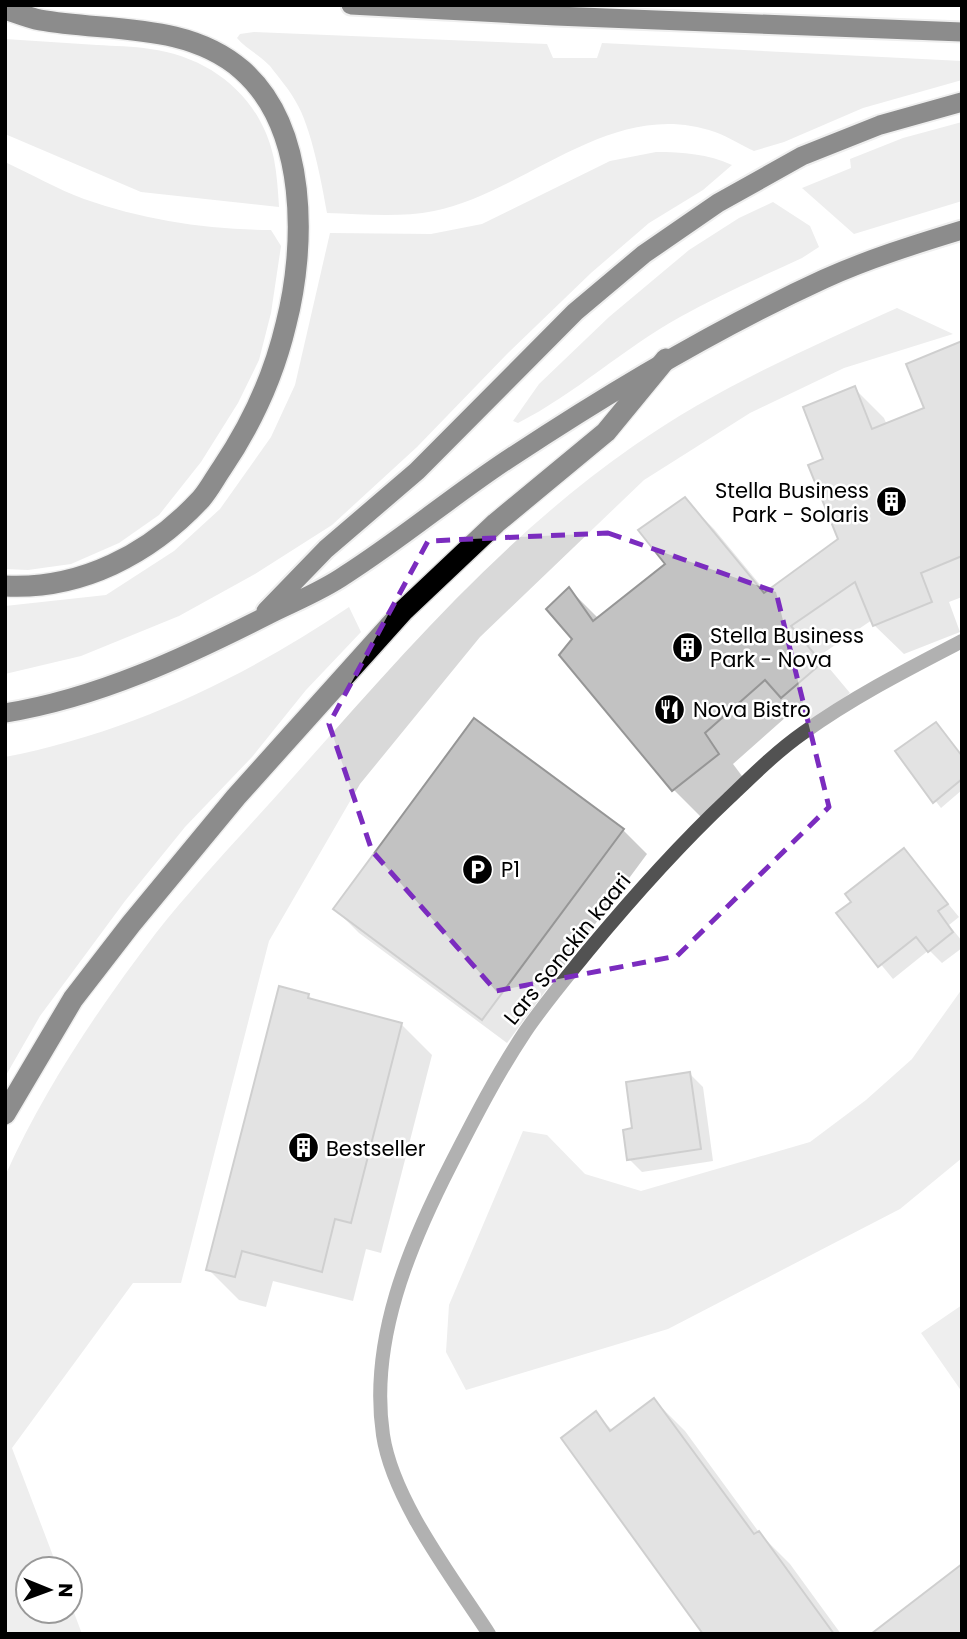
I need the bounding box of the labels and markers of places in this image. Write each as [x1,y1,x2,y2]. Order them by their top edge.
place label: Stella Business Park - Solaris [715,476,869,529]
building icon: Stella Business Park - Solaris [875,485,909,519]
place label: Stella Business Park - Nova [710,621,864,674]
building icon: Stella Business Park - Nova [670,630,704,664]
restaurant icon: Nova Bistro [653,692,687,726]
place label: Nova Bistro [693,695,811,724]
parking icon: P1 [461,852,495,886]
place label: P1 [501,855,520,884]
building icon: Bestseller [286,1131,320,1165]
place label: Bestseller [326,1134,426,1163]

